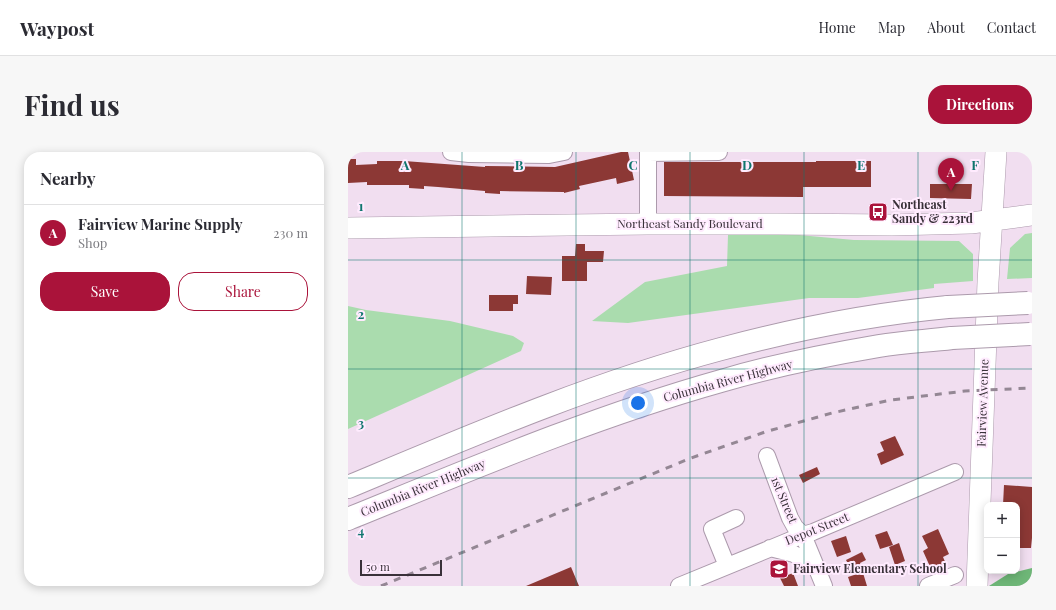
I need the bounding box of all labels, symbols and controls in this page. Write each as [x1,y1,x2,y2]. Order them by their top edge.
text: Waypost [20,15,94,41]
text: Home [818,18,856,37]
text: Map [878,18,905,37]
text: About [927,18,965,37]
text: Contact [987,18,1036,37]
button: Directions [928,85,1032,124]
text: Find us [24,86,120,123]
text: A [400,156,410,173]
text: B [515,156,524,173]
text: C [628,156,638,173]
text: D [742,156,752,173]
text: E [857,156,865,173]
text: F [971,156,979,173]
pin: A [938,158,964,191]
text: Nearby [40,167,95,189]
place label: Northeast Sandy & 223rd [892,196,973,226]
text: 1 [359,197,364,214]
bus stop icon: Northeast Sandy & 223rd [867,201,889,223]
text: Fairview Marine Supply [78,214,243,234]
street label: Northeast Sandy Boulevard [617,215,763,231]
text: A [49,224,57,241]
text: 230 m [273,224,308,241]
text: Shop [78,234,107,251]
button: Save [40,272,170,311]
button: Share [178,272,308,311]
text: 2 [358,305,365,322]
street label: Columbia River Highway [661,355,794,405]
street label: Fairview Avenue [972,359,992,447]
your location [628,393,648,413]
text: 3 [358,414,364,431]
street label: Columbia River Highway [358,455,487,519]
street label: 1st Street [768,474,802,526]
map controls [984,502,1020,574]
button: + [984,502,1020,538]
street label: Depot Street [782,508,852,548]
text: 4 [358,522,365,539]
button: − [984,538,1020,574]
scale bar [360,558,442,577]
school or university icon: Fairview Elementary School [768,558,790,580]
text: 50 m [366,559,390,574]
place label: Fairview Elementary School [793,560,947,576]

